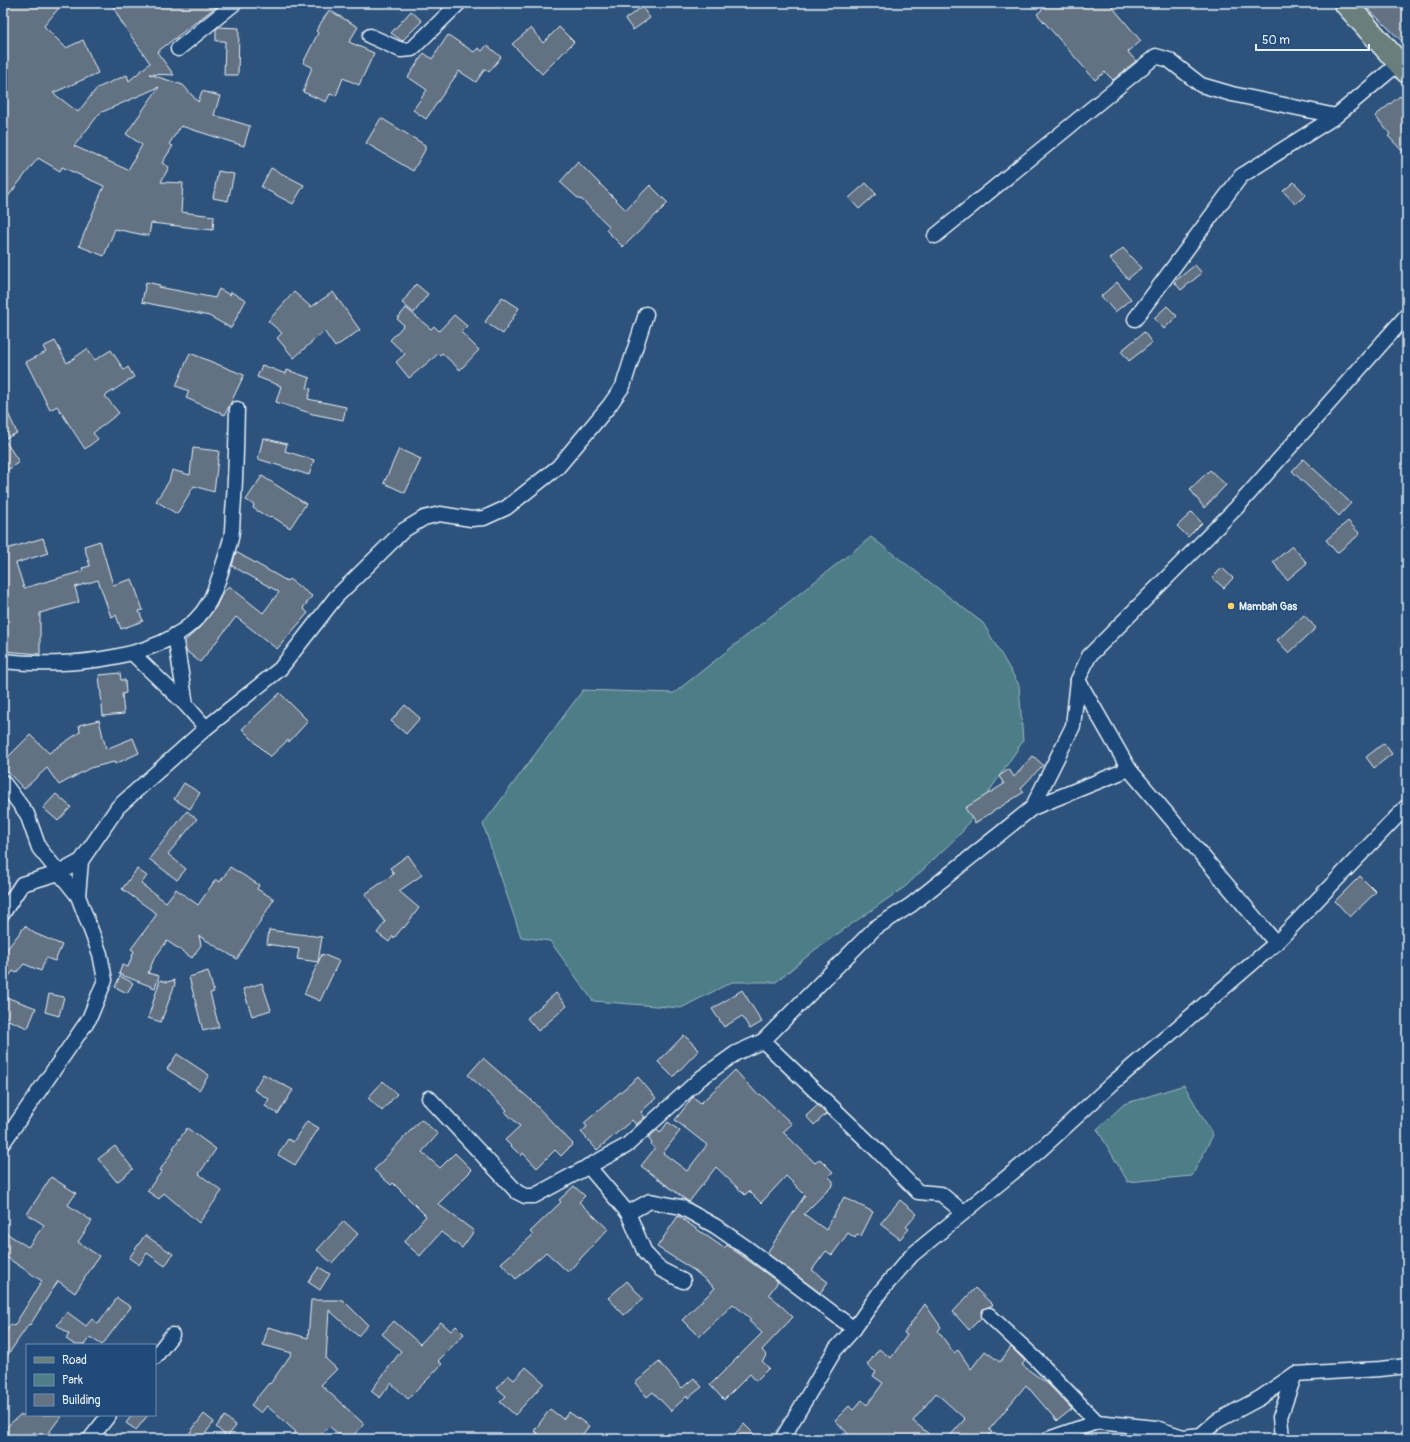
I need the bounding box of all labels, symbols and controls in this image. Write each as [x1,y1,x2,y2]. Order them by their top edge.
scale bar [1256,26,1369,52]
text: 50 m [1262,33,1290,48]
place label: Mambah Gas [1239,600,1297,613]
marker: Mambah Gas [1226,601,1236,611]
legend [26,1344,156,1416]
text: Road [62,1353,87,1368]
text: Park [62,1373,83,1388]
text: Building [62,1393,101,1408]

